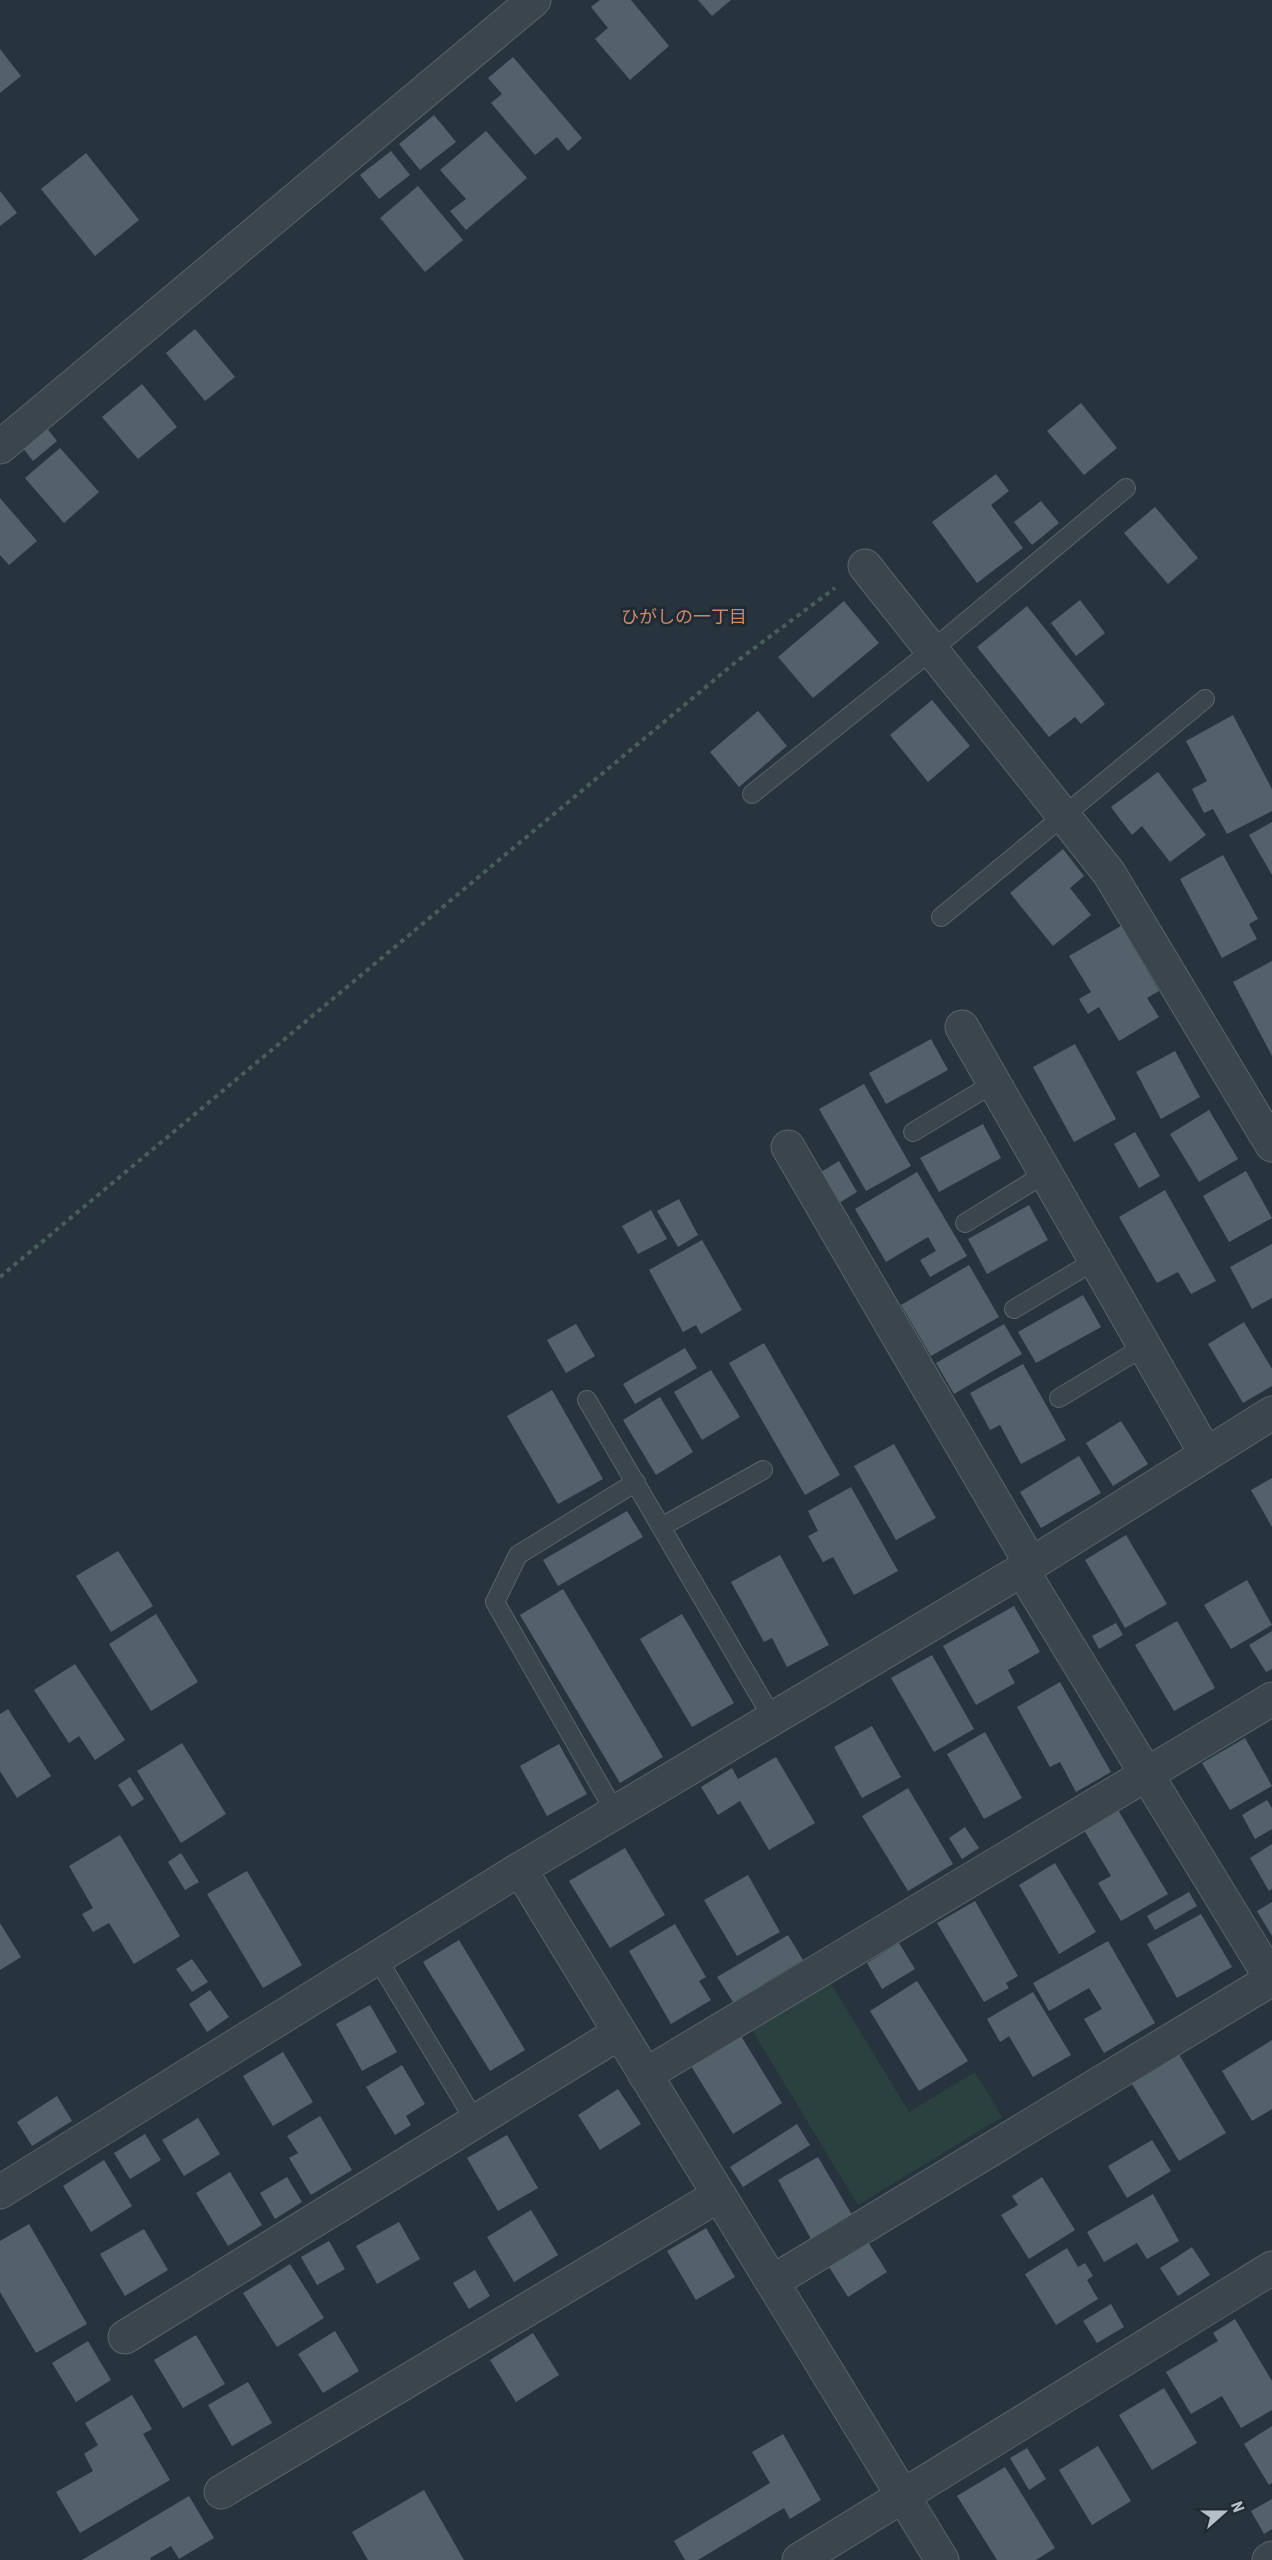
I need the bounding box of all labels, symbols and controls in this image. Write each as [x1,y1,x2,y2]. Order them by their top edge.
district label: ひがしの一丁目 [621,606,747,627]
north arrow [1194,2482,1254,2542]
text: N [1227,2499,1248,2515]

